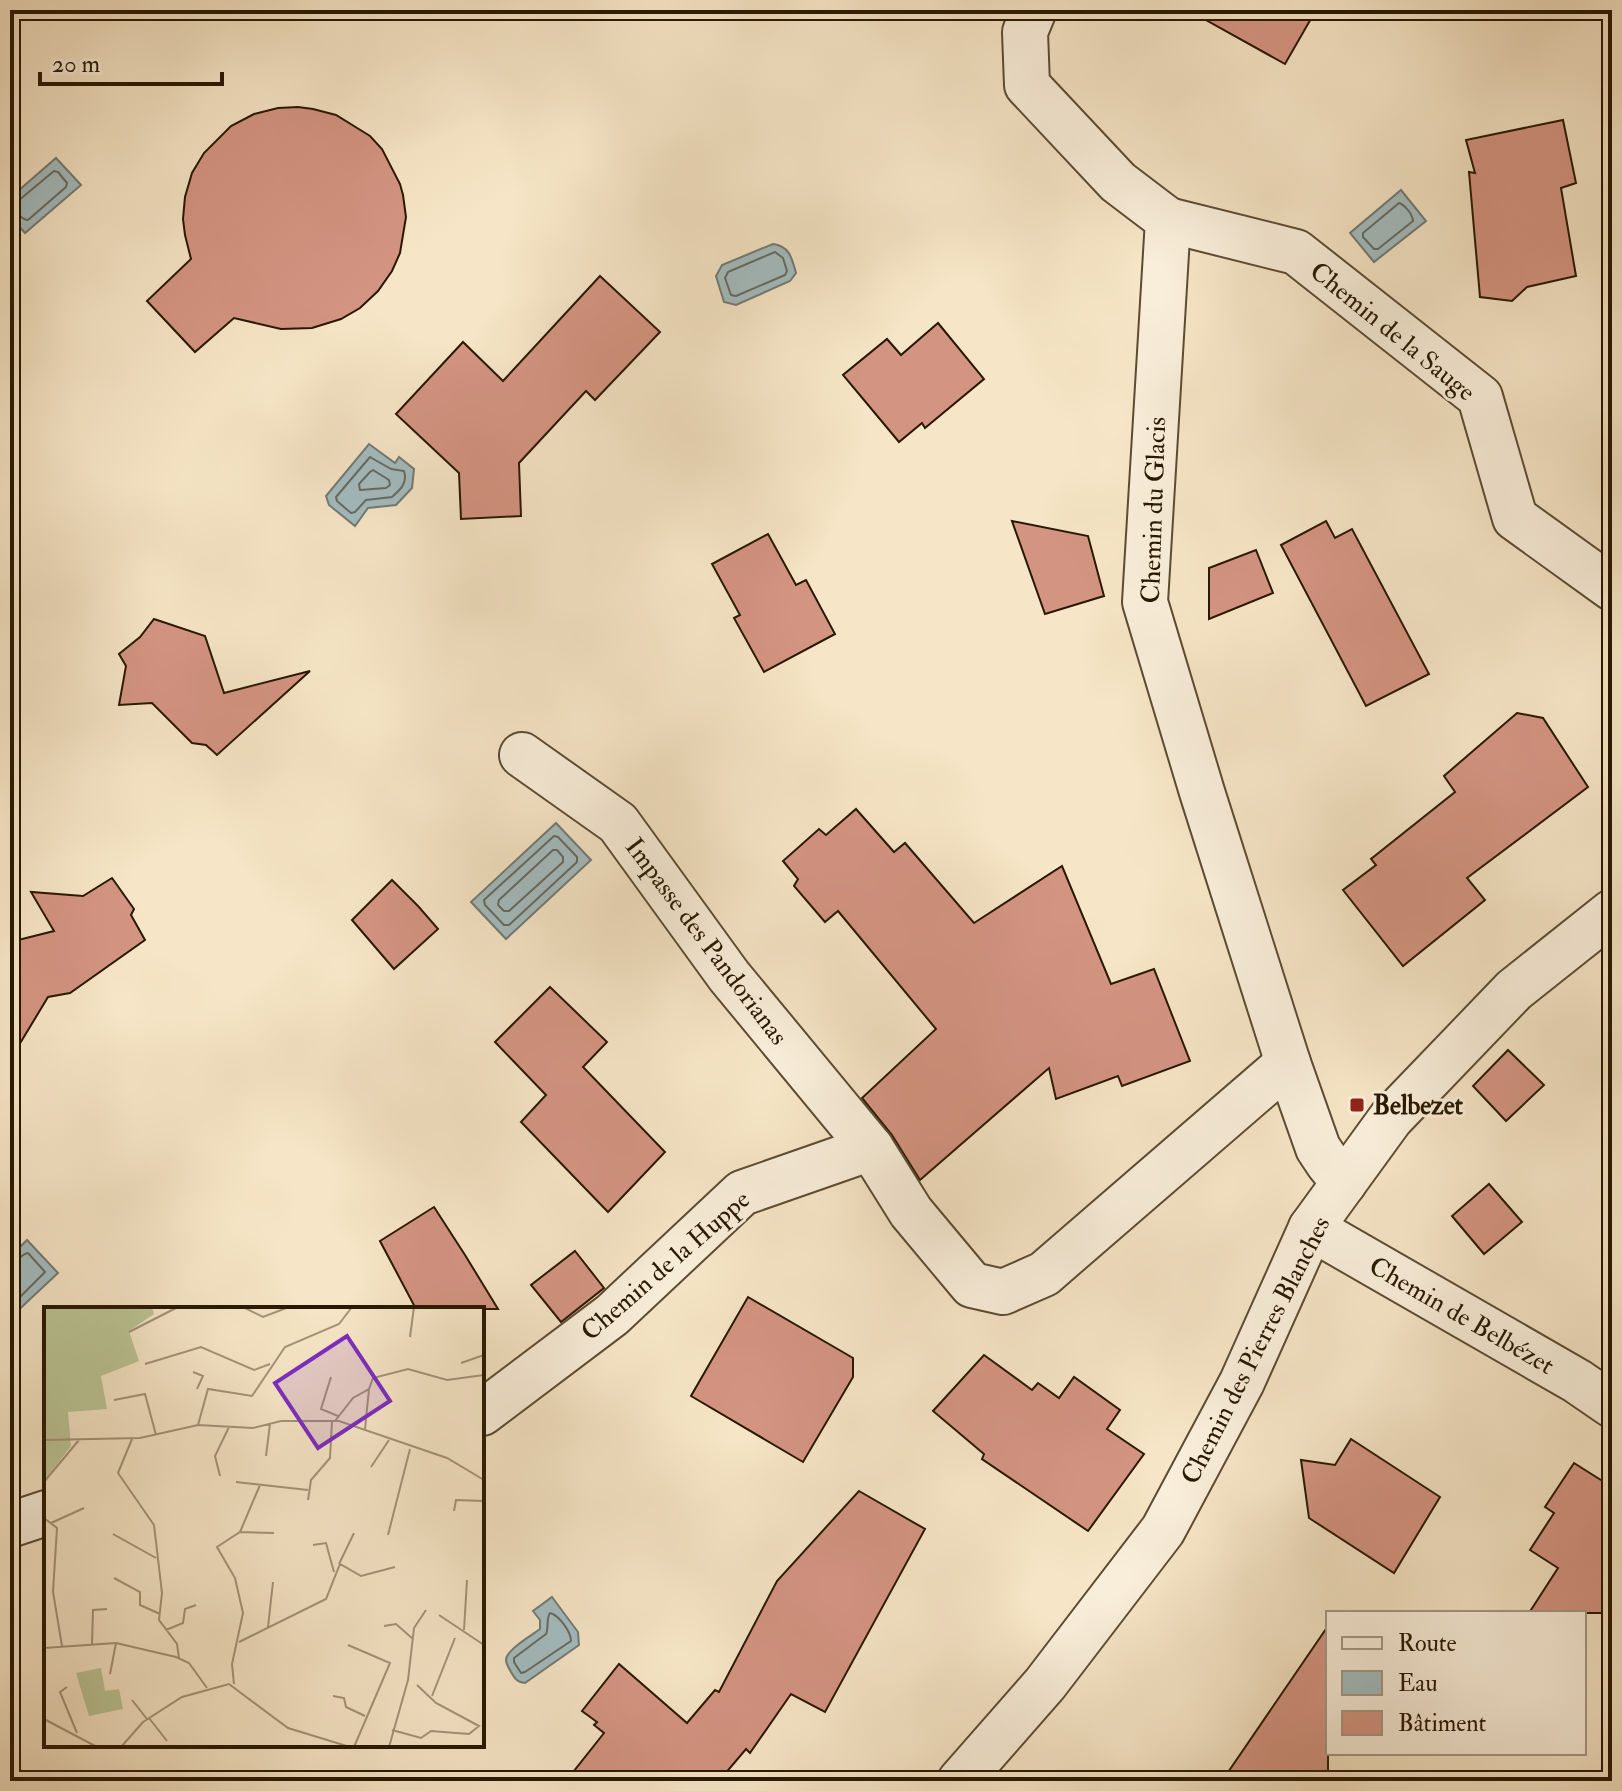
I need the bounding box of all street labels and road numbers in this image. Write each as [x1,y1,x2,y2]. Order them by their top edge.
street label: Chemin de la Sauge [1303,255,1482,408]
street label: Chemin du Glacis [1135,416,1173,604]
street label: Impasse des Pandorianas [617,832,795,1052]
street label: Chemin de la Huppe [575,1184,757,1349]
street label: Chemin des Pierres Blanches [1174,1211,1337,1490]
street label: Chemin de Belbézet [1363,1250,1560,1382]

